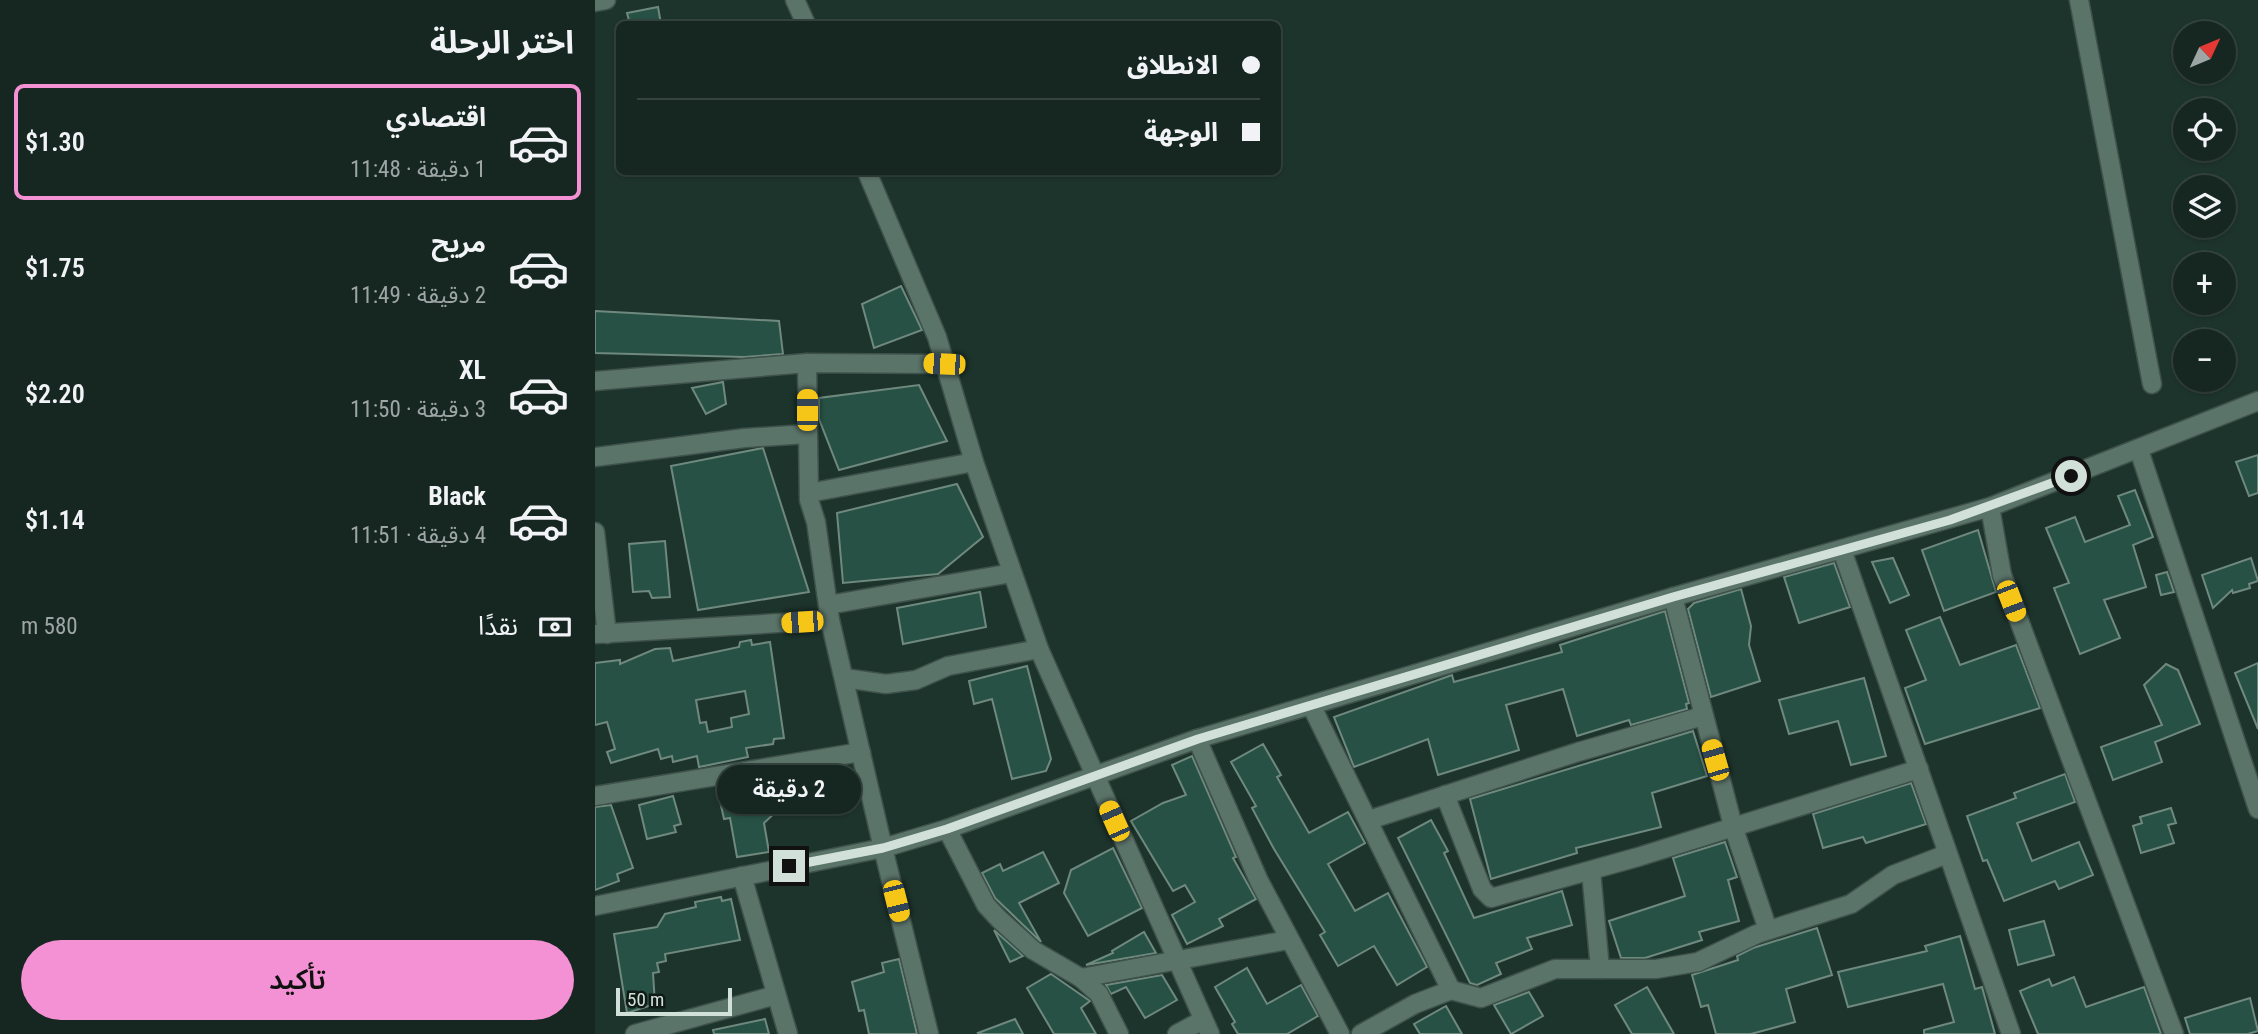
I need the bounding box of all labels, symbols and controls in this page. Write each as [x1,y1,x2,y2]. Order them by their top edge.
north arrow [2173,21,2237,84]
map controls [2173,21,2236,392]
text: اختر الرحلة [430,23,574,61]
text: الانطلاق [1127,50,1218,80]
button: locate [2173,98,2236,161]
text: اقتصادي [386,102,486,132]
icon: car [507,111,570,174]
text: الوجهة [1144,117,1218,147]
text: $1.30 [25,127,85,157]
text: 1 دقيقة · 11:48 [350,156,486,183]
button: layers [2173,175,2236,238]
text: مريح [431,228,486,258]
icon: car [507,237,570,300]
button: + [2173,252,2236,315]
text: $1.75 [25,253,85,283]
text: 2 دقيقة · 11:49 [350,282,486,309]
button: − [2173,329,2236,392]
car [923,353,966,375]
text: XL [459,355,486,385]
icon: car [507,363,570,426]
text: $2.20 [25,379,85,409]
car [797,389,818,431]
text: 3 دقيقة · 11:50 [350,396,486,423]
route start [2055,460,2087,492]
text: Black [428,481,486,511]
icon: car [507,489,570,552]
text: $1.14 [25,505,85,535]
text: 4 دقيقة · 11:51 [350,522,486,549]
car [1994,578,2029,624]
icon: cash [536,608,574,646]
car [781,610,824,634]
text: نقدًا [478,611,518,641]
text: 580 m [21,613,78,640]
car [1700,737,1731,783]
callout: 2 دقيقة [717,764,861,814]
text: 2 دقيقة [753,776,825,803]
car [1096,798,1133,844]
route end [773,850,805,882]
car [881,878,912,924]
button: تأكيد [21,940,574,1020]
scale bar [616,985,731,1017]
text: 50 m [627,988,664,1011]

